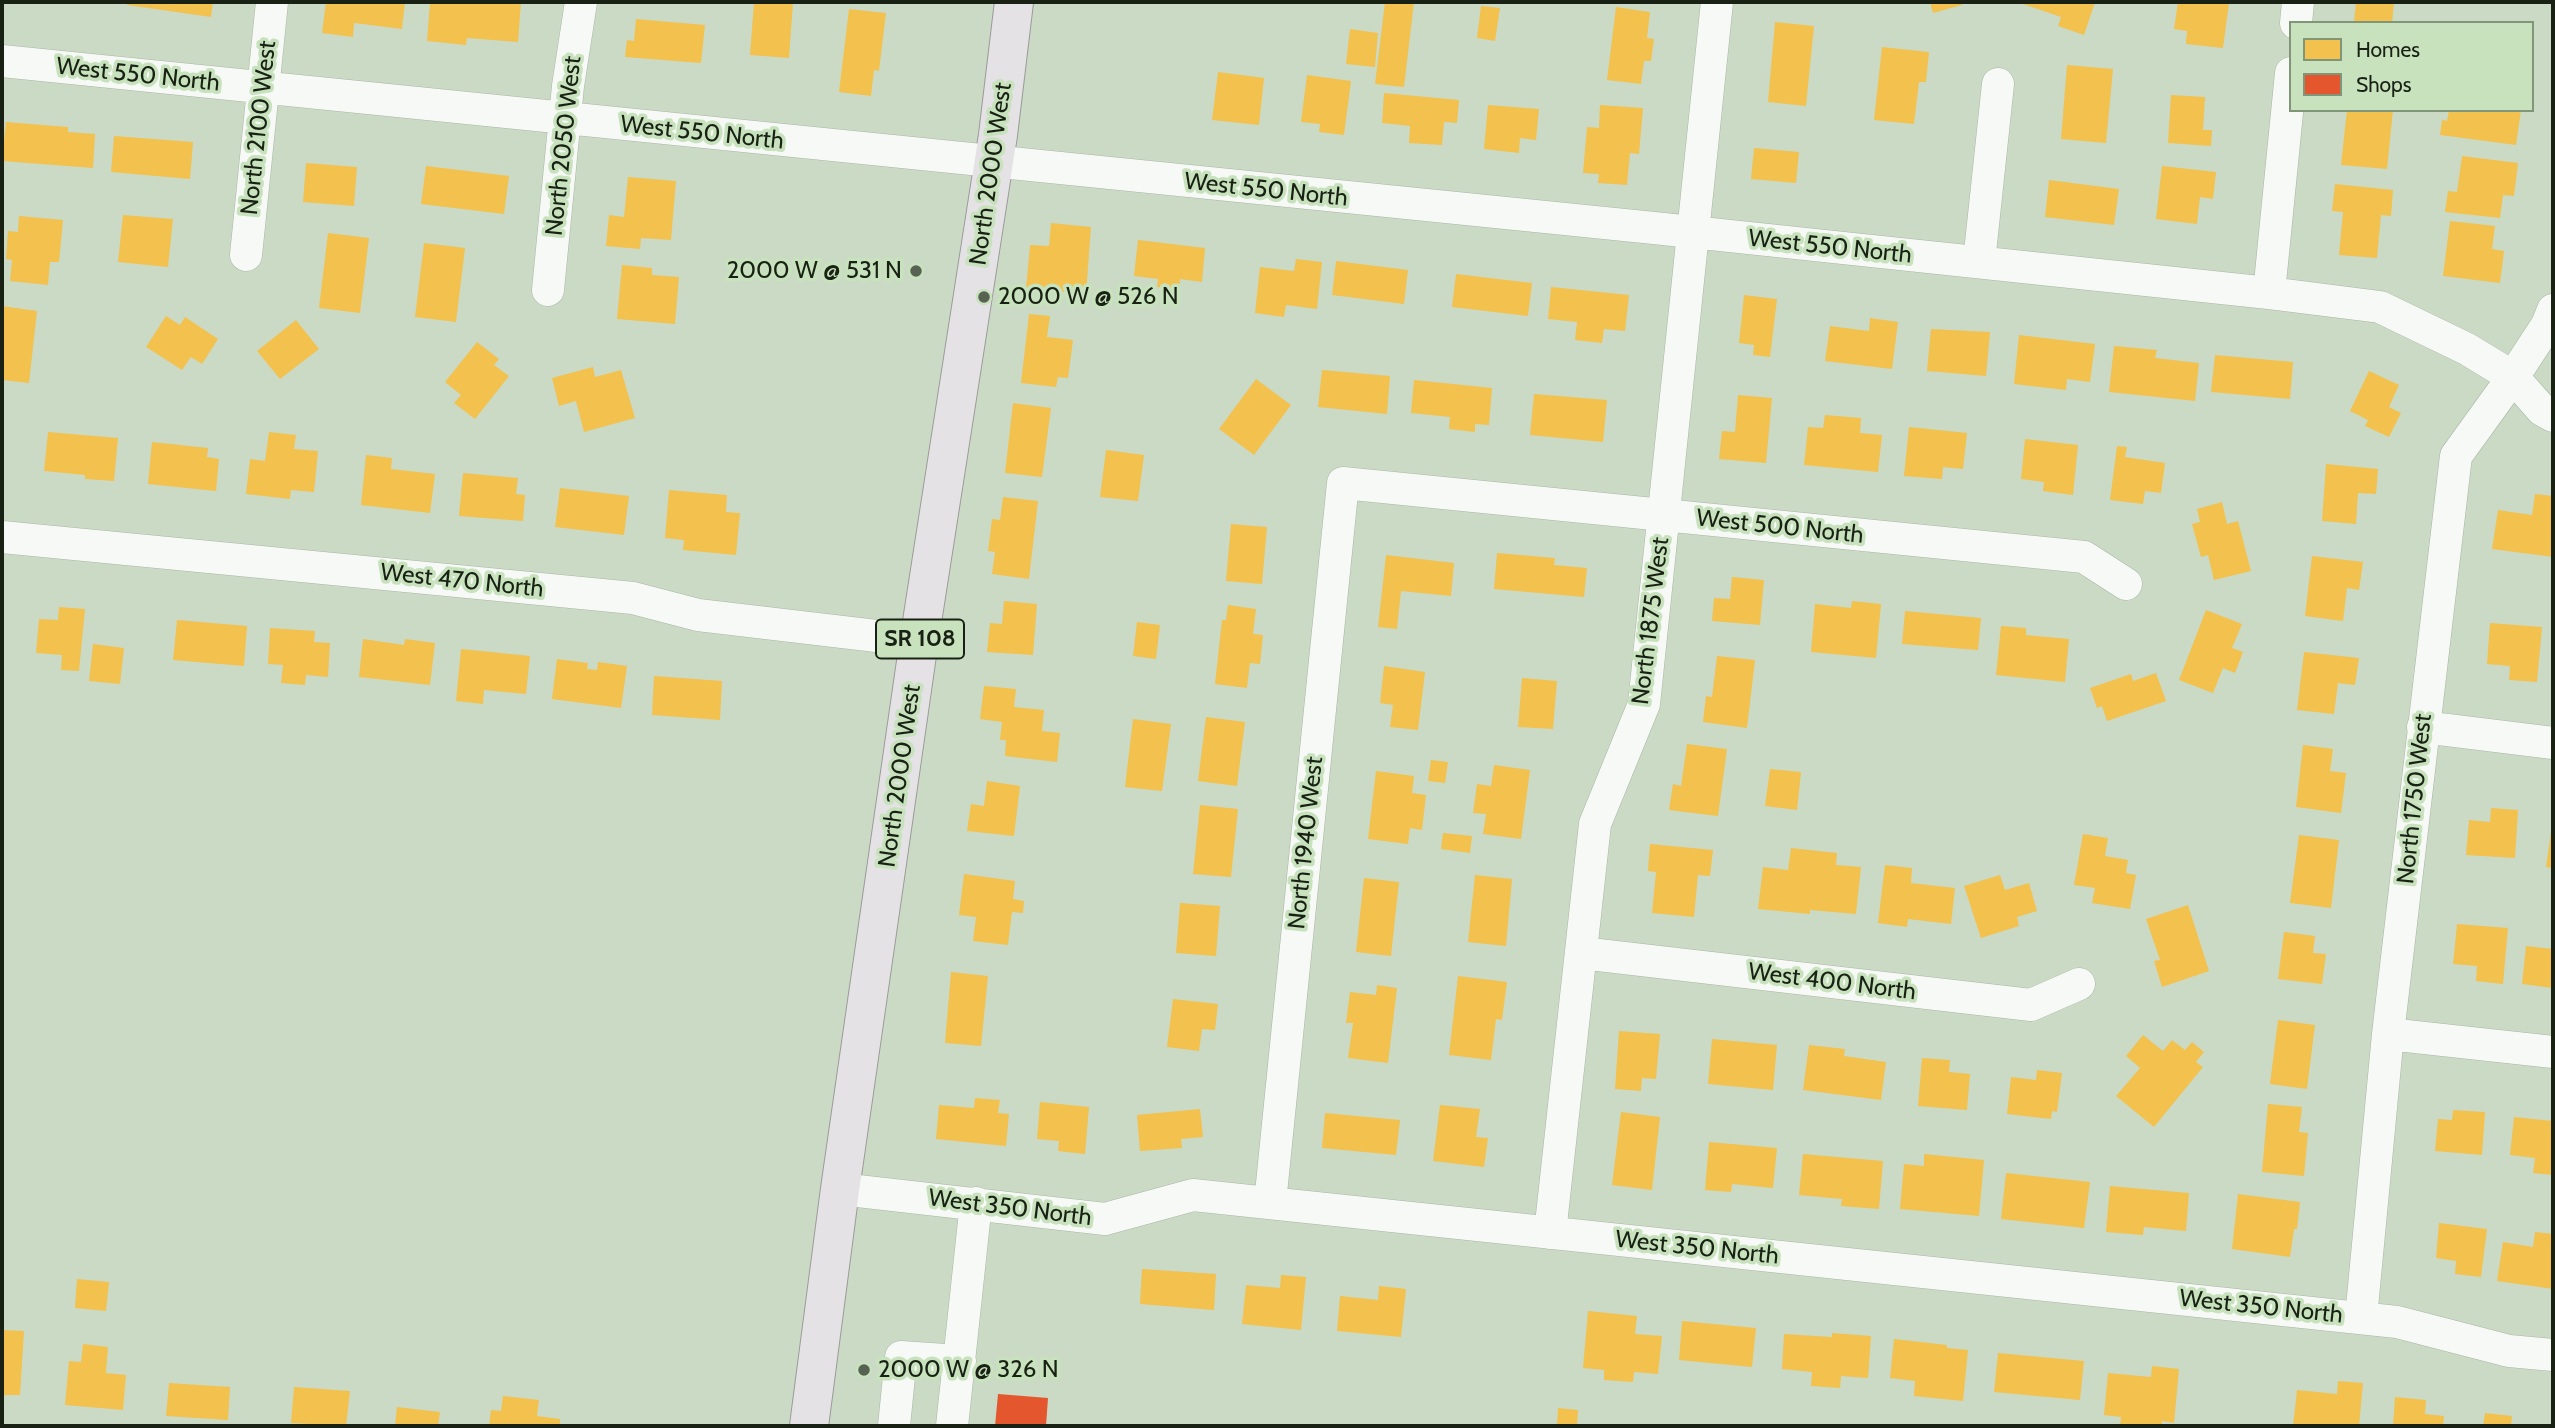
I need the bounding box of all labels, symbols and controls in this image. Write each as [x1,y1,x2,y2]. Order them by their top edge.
legend [2289,21,2534,112]
text: Homes [2356,37,2420,62]
street label: North 2100 West [236,39,282,217]
street label: West 550 North [55,52,221,98]
street label: North 2050 West [540,55,588,237]
text: Shops [2356,72,2411,97]
street label: North 2000 West [964,81,1018,267]
street label: West 550 North [619,110,785,156]
street label: West 550 North [1183,167,1349,213]
street label: West 550 North [1747,224,1913,270]
place label: 2000 W @ 531 N [727,257,902,285]
marker: 2000 W @ 531 N [908,263,924,279]
place label: 2000 W @ 526 N [998,283,1179,311]
marker: 2000 W @ 526 N [976,289,992,305]
street label: West 500 North [1695,504,1865,550]
street label: North 1875 West [1626,536,1676,706]
street label: West 470 North [379,558,545,604]
road number: SR 108 [876,620,964,659]
street label: North 2000 West [873,683,927,869]
street label: North 1750 West [2392,712,2438,886]
street label: North 1940 West [1283,755,1329,931]
street label: West 400 North [1747,957,1917,1007]
street label: West 350 North [927,1184,1093,1232]
street label: West 350 North [1614,1225,1780,1271]
street label: West 350 North [2178,1284,2344,1330]
place label: 2000 W @ 326 N [878,1356,1059,1384]
marker: 2000 W @ 326 N [856,1362,872,1378]

